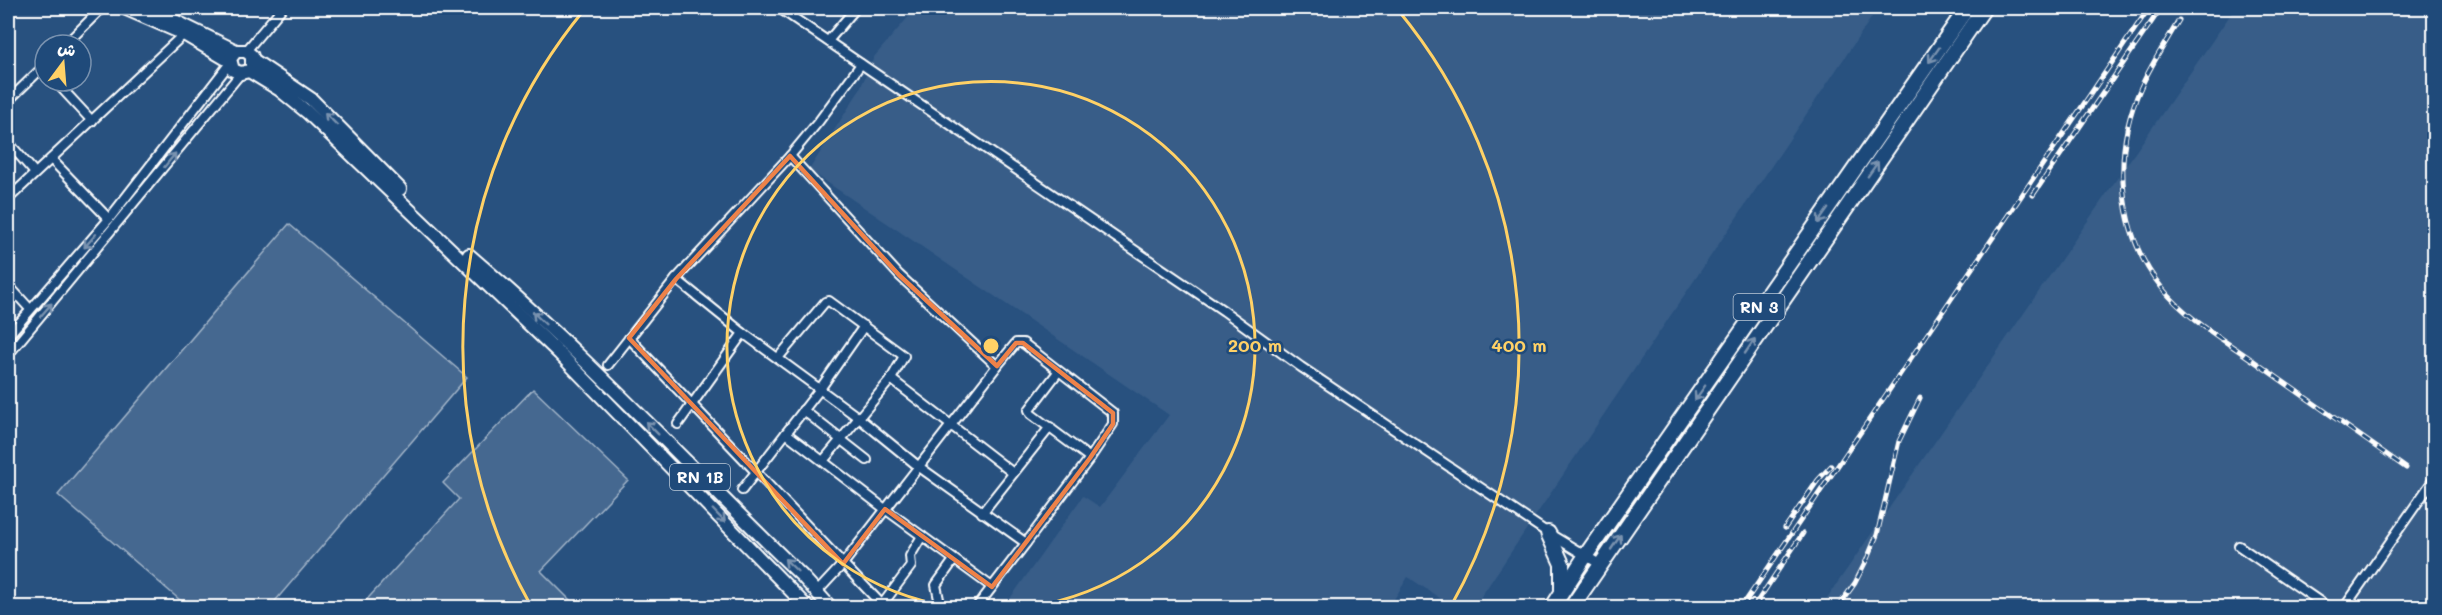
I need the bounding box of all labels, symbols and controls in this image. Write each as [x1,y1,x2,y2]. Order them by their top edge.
north arrow [33,33,93,93]
text: ش [56,36,79,61]
one-way arrow [1928,47,1940,63]
one-way arrow [324,112,338,127]
one-way arrow [163,152,176,168]
one-way arrow [1867,161,1879,177]
one-way arrow [1816,207,1829,224]
one-way arrow [83,233,97,248]
road number: RN 3 [1734,294,1784,320]
one-way arrow [39,303,53,318]
one-way arrow [532,311,547,326]
text: 200 m [1228,333,1282,357]
text: 400 m [1491,333,1547,357]
centre of rings [981,336,1001,356]
one-way arrow [1744,339,1756,355]
one-way arrow [1694,385,1706,401]
one-way arrow [644,421,659,436]
road number: RN 1B [670,464,730,490]
one-way arrow [712,509,726,524]
one-way arrow [1610,534,1622,551]
one-way arrow [783,558,798,572]

